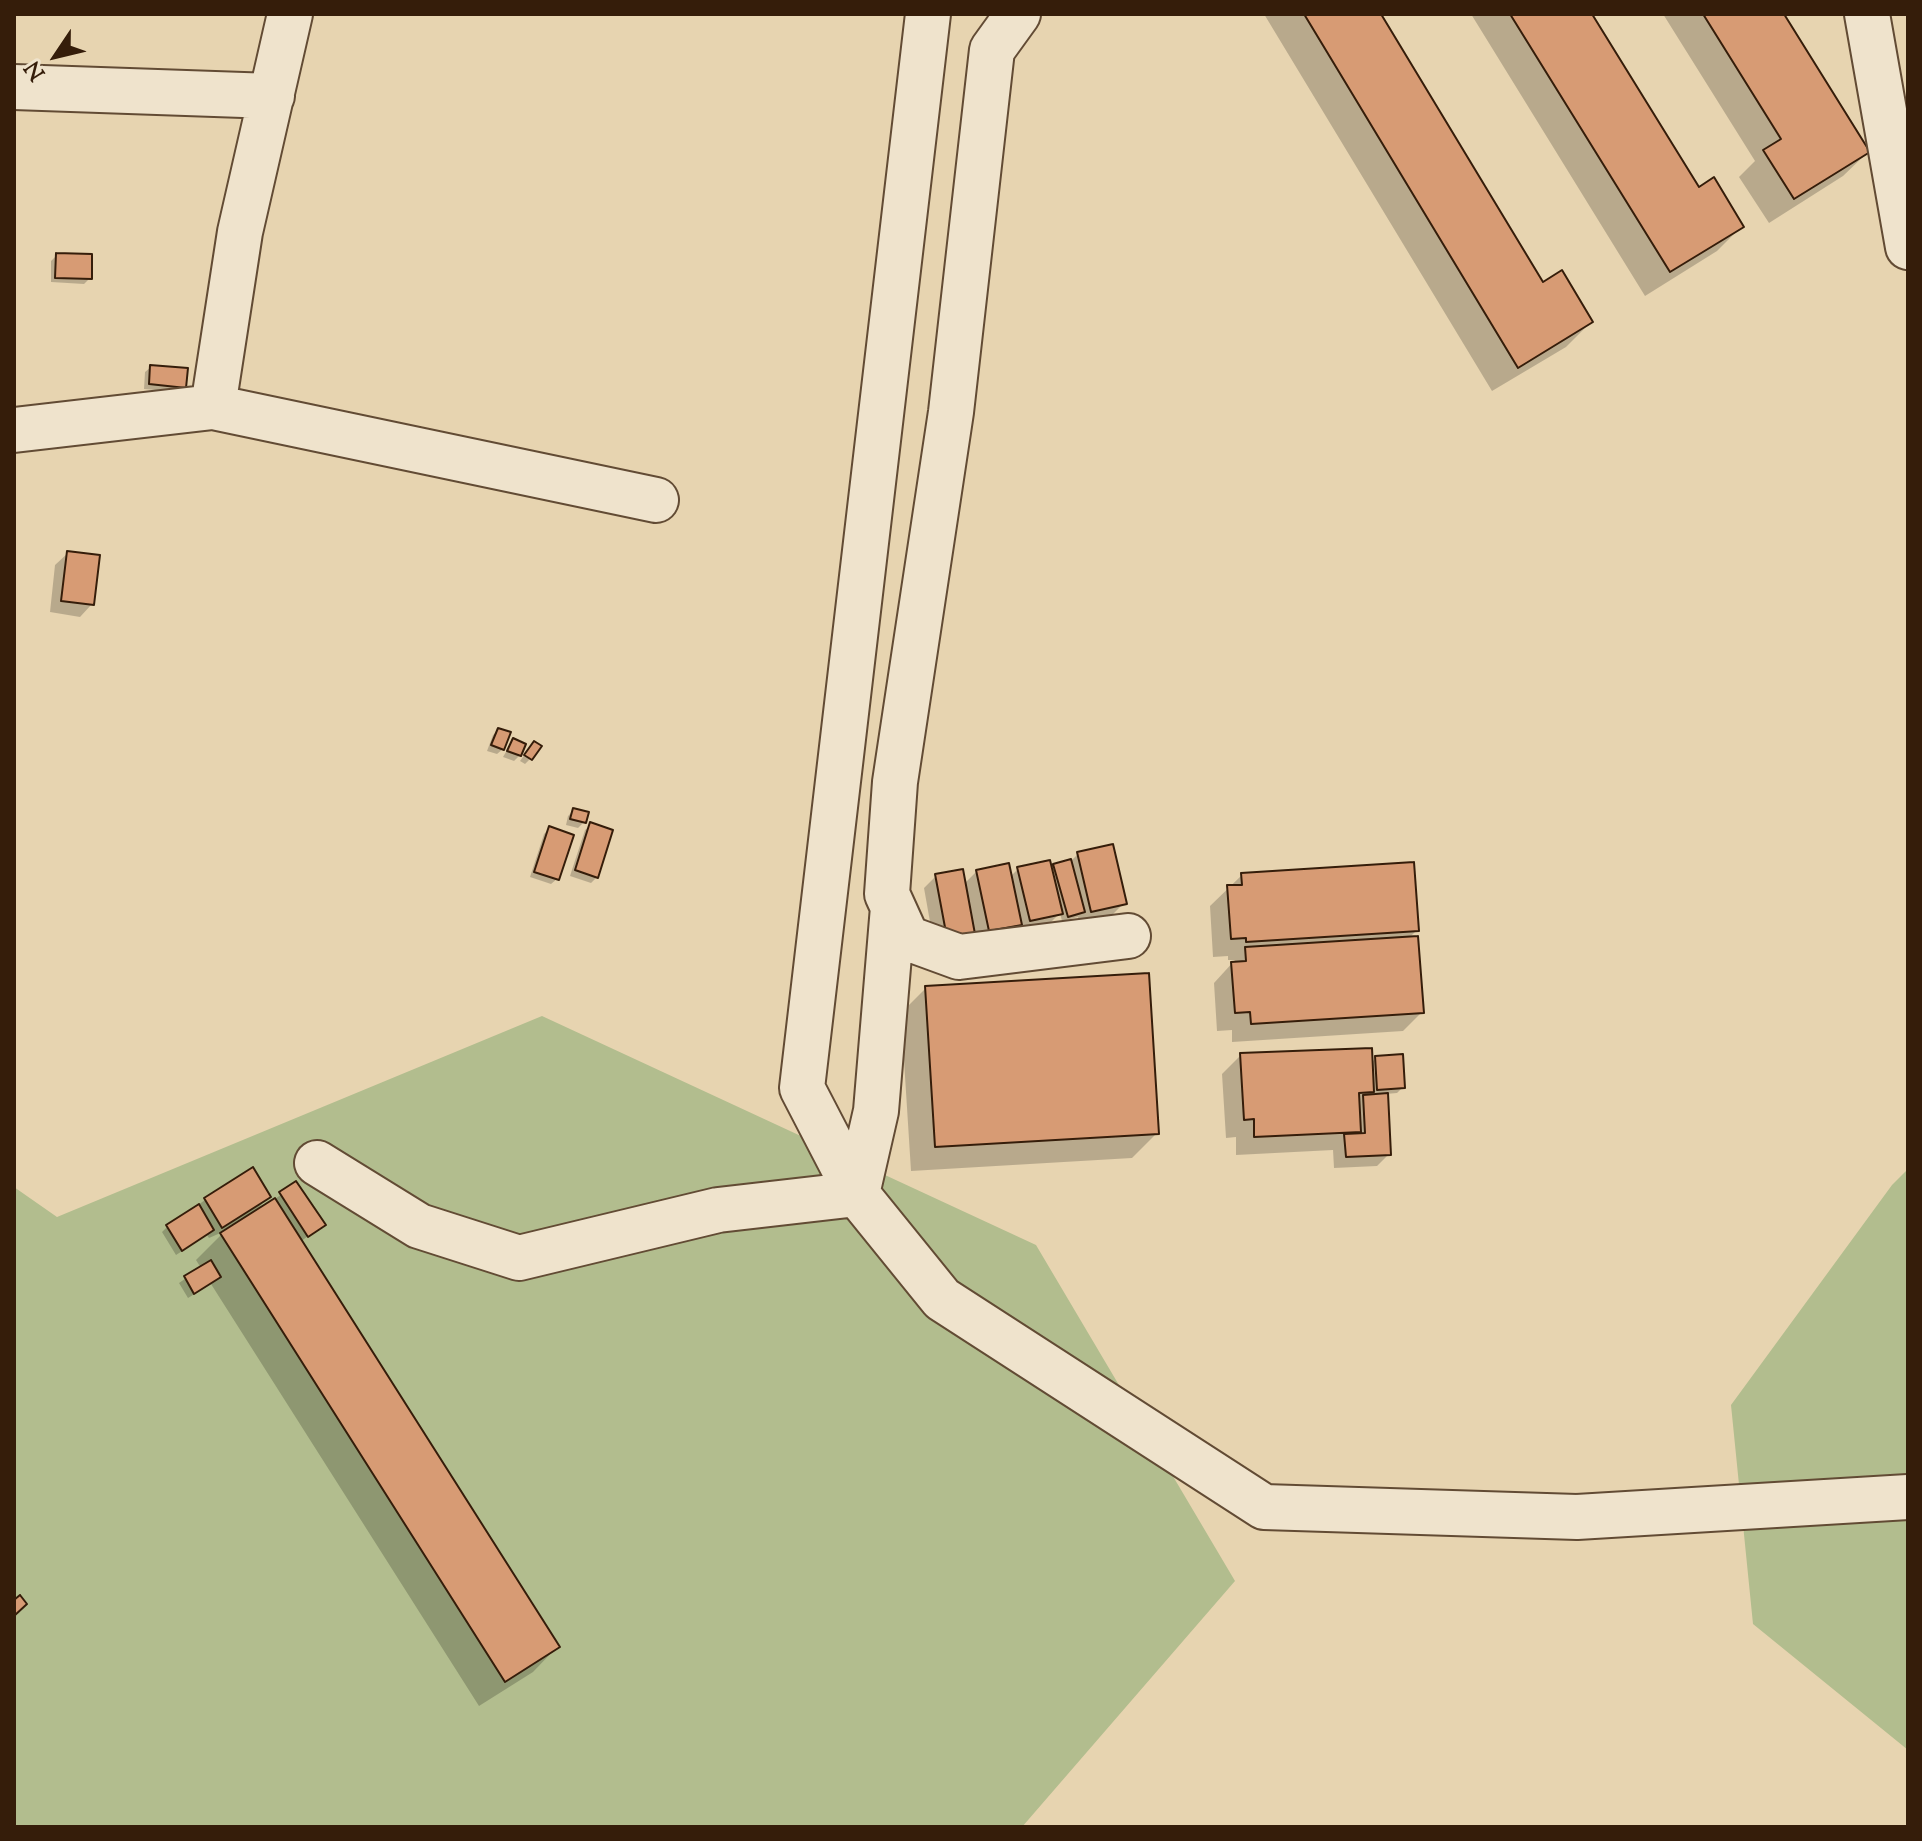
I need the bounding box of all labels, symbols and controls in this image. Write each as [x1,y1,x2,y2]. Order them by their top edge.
north arrow [16,16,96,96]
text: N [18,53,54,86]

